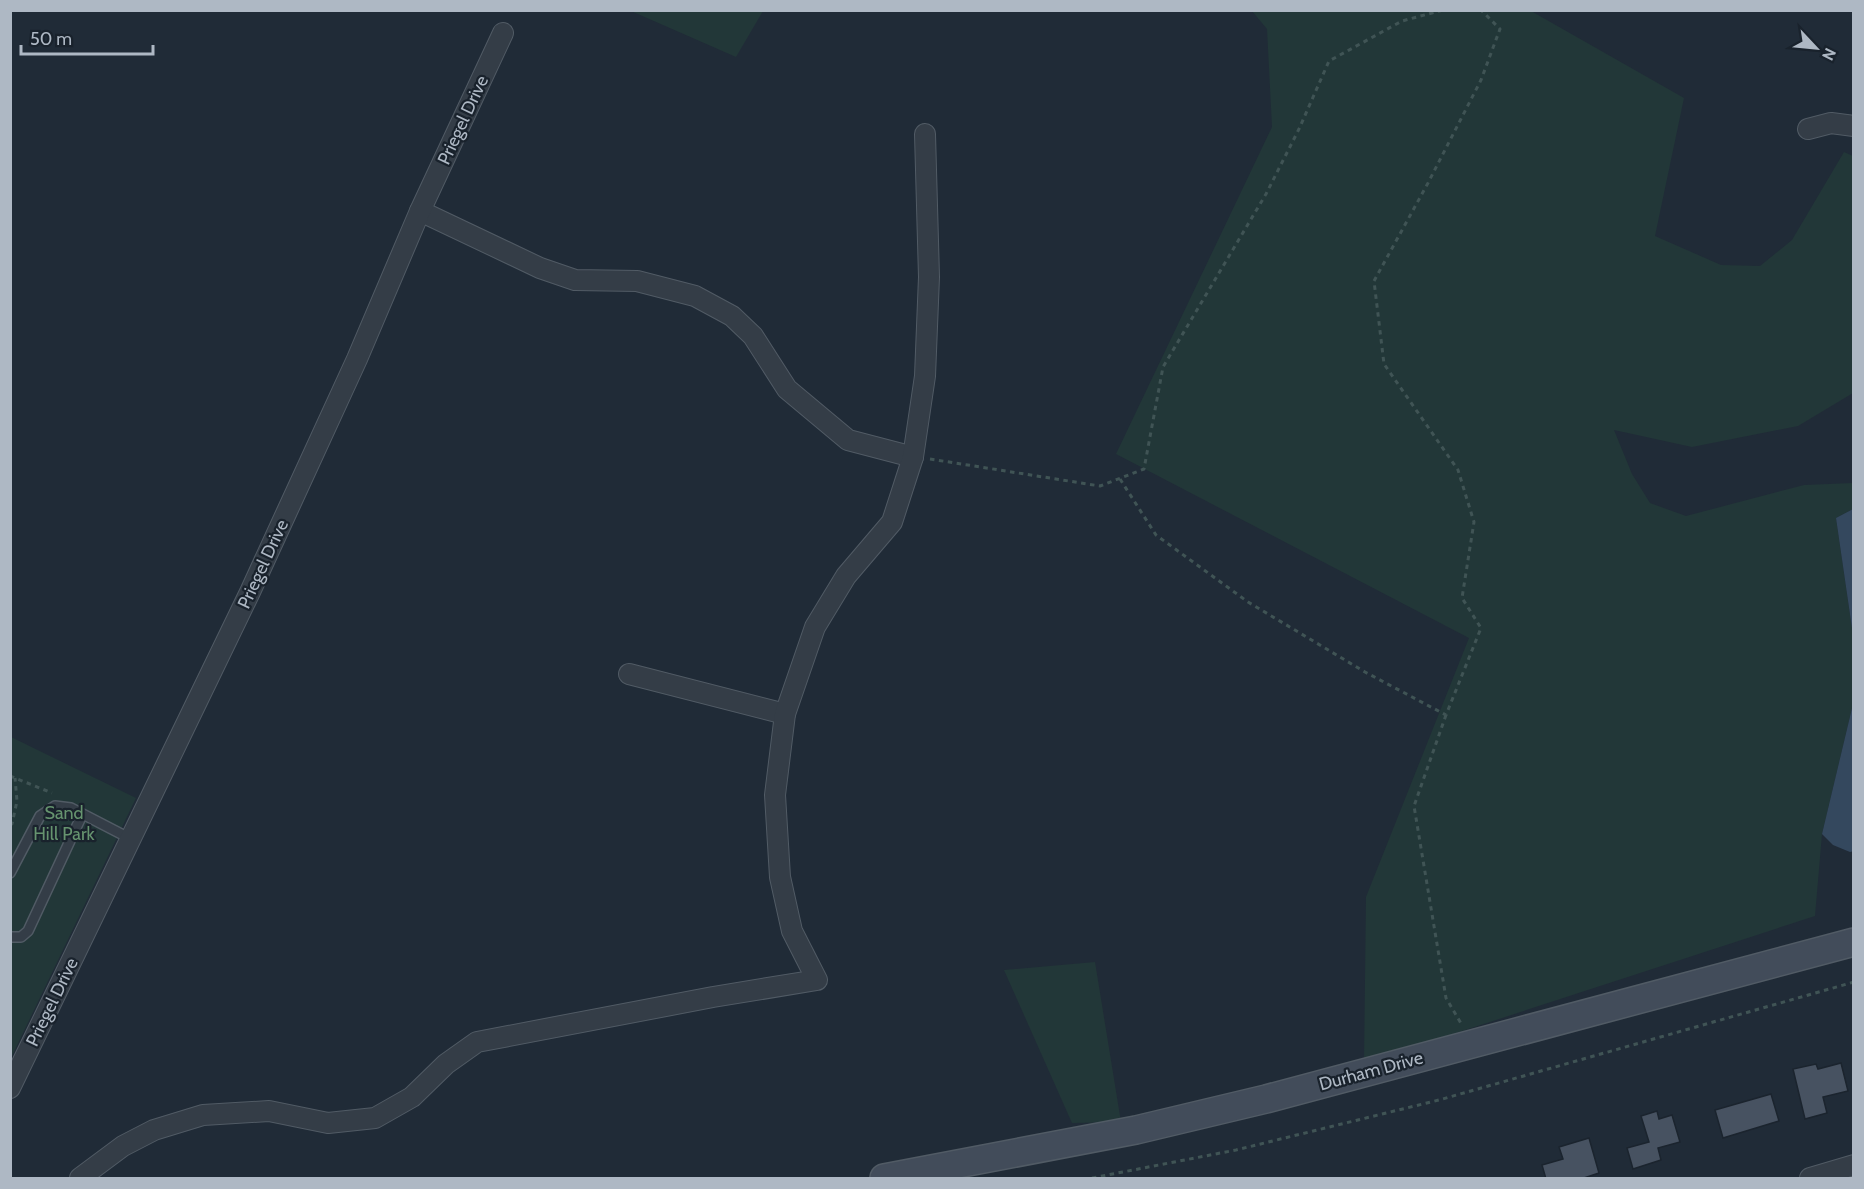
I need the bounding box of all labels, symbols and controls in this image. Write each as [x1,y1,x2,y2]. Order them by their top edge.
scale bar [21,18,153,56]
north arrow [1786,18,1846,78]
text: 50 m [30,28,72,50]
text: N [1818,45,1840,64]
street label: Priegel Drive [433,72,493,168]
street label: Priegel Drive [233,516,293,612]
park label: Sand Hill Park [33,802,96,845]
street label: Priegel Drive [21,954,83,1050]
street label: Durham Drive [1317,1047,1425,1095]

